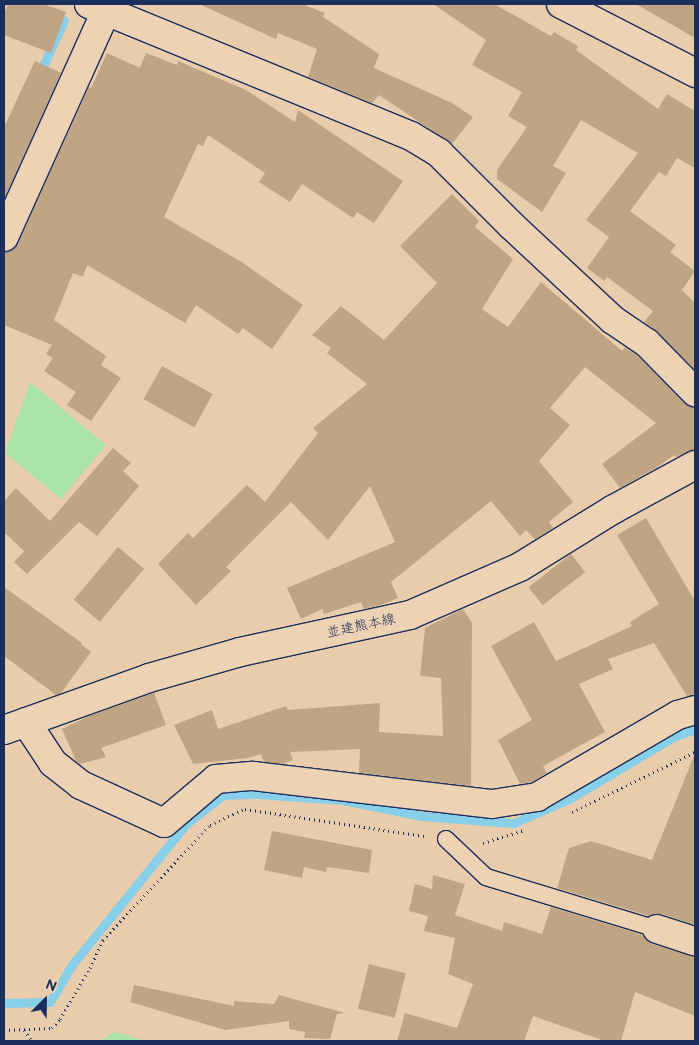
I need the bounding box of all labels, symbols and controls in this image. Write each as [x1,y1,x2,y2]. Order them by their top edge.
street label: 並建熊本線 [325,611,397,641]
north arrow [20,975,70,1025]
text: N [43,976,59,996]

